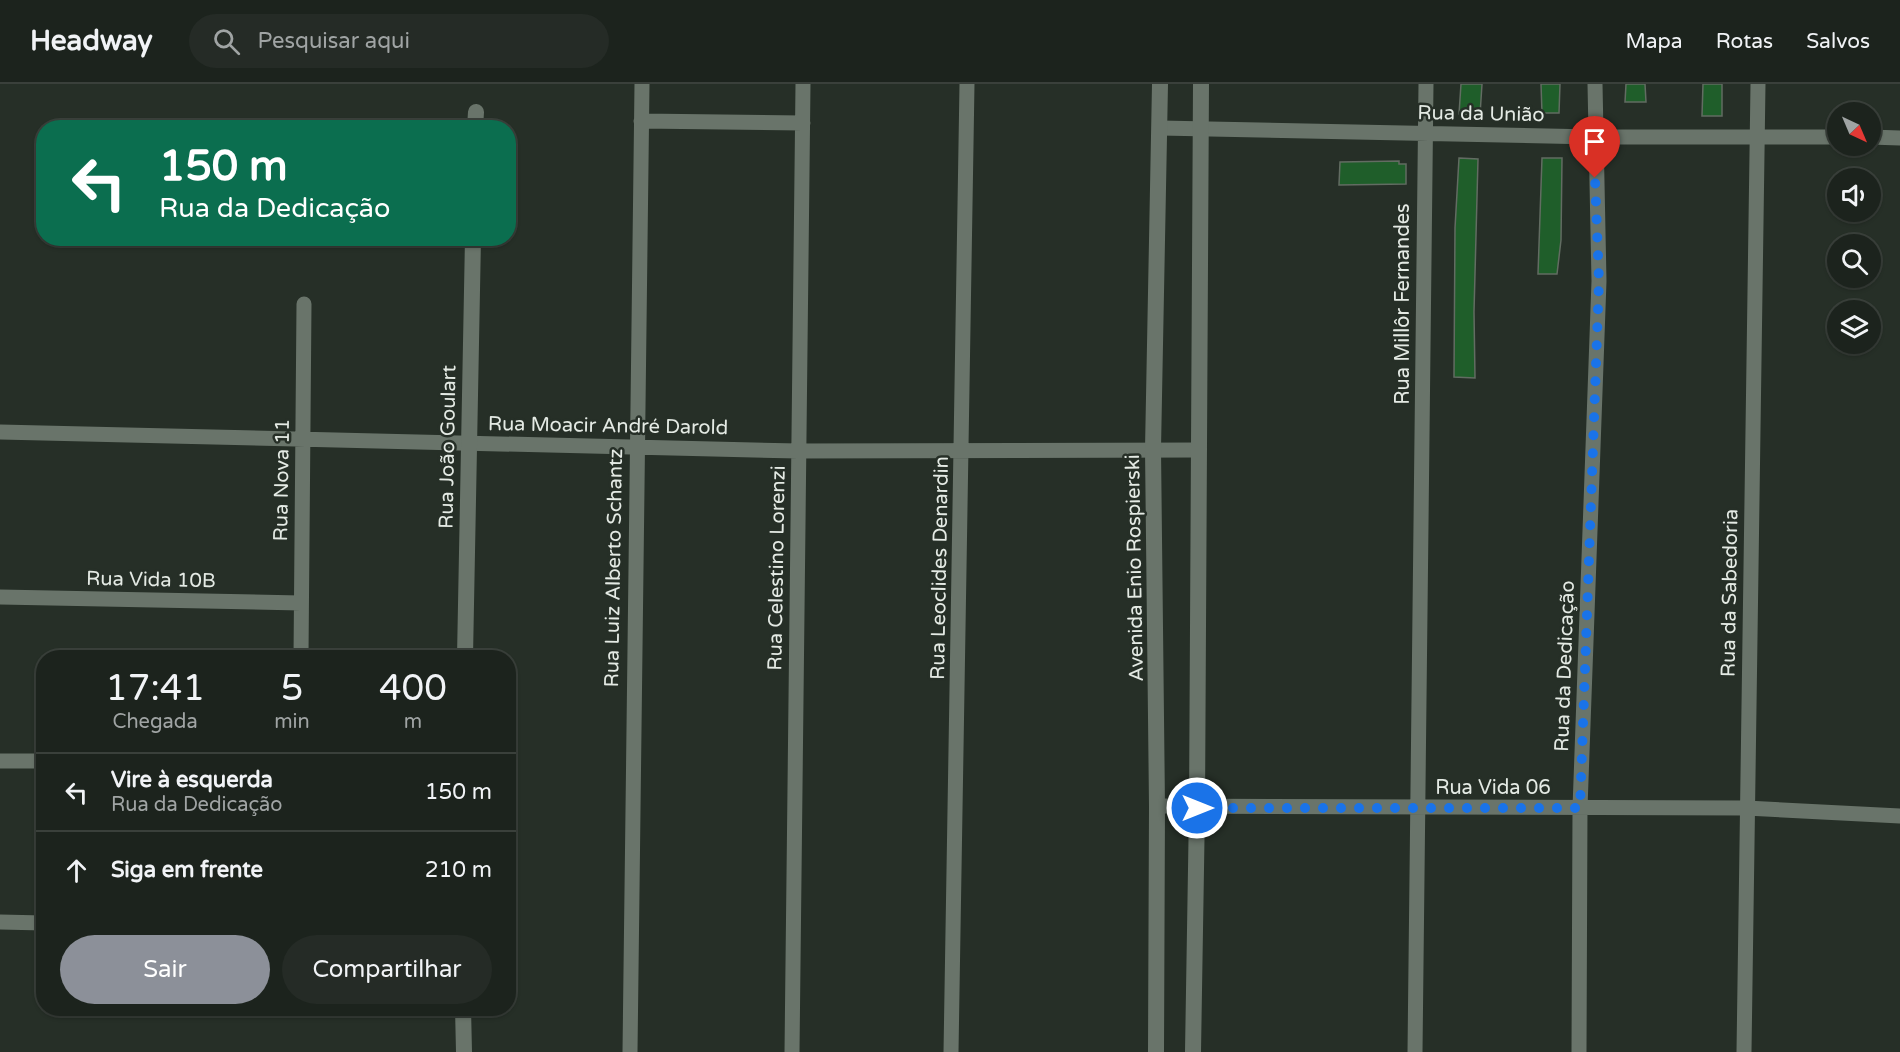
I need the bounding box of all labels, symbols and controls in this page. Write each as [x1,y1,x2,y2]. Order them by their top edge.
search box [189,14,609,68]
text: Headway [30,24,153,58]
icon: search [210,25,243,58]
text: Pesquisar aqui [258,28,410,54]
text: Mapa [1625,29,1683,54]
text: Rotas [1716,29,1773,54]
text: Salvos [1806,29,1870,54]
street label: Rua da União [1417,101,1545,127]
north arrow [1827,102,1881,156]
map controls [1827,102,1881,354]
pin [1569,116,1620,178]
icon: arrive [1578,125,1611,158]
text: 150 m [159,141,288,192]
icon: left [60,144,138,222]
button: sound [1827,168,1881,222]
text: Rua da Dedicação [159,192,390,225]
street label: Rua Millôr Fernandes [1391,203,1415,405]
button: search [1827,234,1881,288]
button: layers [1827,300,1881,354]
street label: Rua João Goulart [435,364,461,529]
street label: Rua Moacir André Darold [488,412,728,440]
street label: Rua Nova 11 [269,418,295,542]
street label: Rua Luiz Alberto Schantz [600,448,628,688]
street label: Avenida Enio Rospierski [1121,454,1149,682]
street label: Rua Leoclides Denardin [926,456,954,680]
street label: Rua Celestino Lorenzi [763,465,791,671]
street label: Rua da Sabedoria [1717,509,1743,677]
street label: Rua Vida 10B [86,567,216,593]
street label: Rua da Dedicação [1550,580,1580,752]
text: 17:41 [105,667,205,710]
text: 5 [281,667,303,710]
text: 400 [379,667,447,710]
text: Chegada [113,710,198,734]
text: min [274,710,310,734]
text: m [404,710,422,734]
text: Vire à esquerda [111,767,273,793]
icon: left [60,776,93,809]
position arrow [1165,776,1229,840]
street label: Rua Vida 06 [1435,776,1551,800]
text: 150 m [425,779,492,805]
text: Rua da Dedicação [111,793,282,817]
icon: ahead [60,854,93,887]
text: Siga em frente [111,857,263,883]
text: 210 m [425,857,492,883]
button: Sair [60,935,270,1004]
button: Compartilhar [282,935,492,1004]

